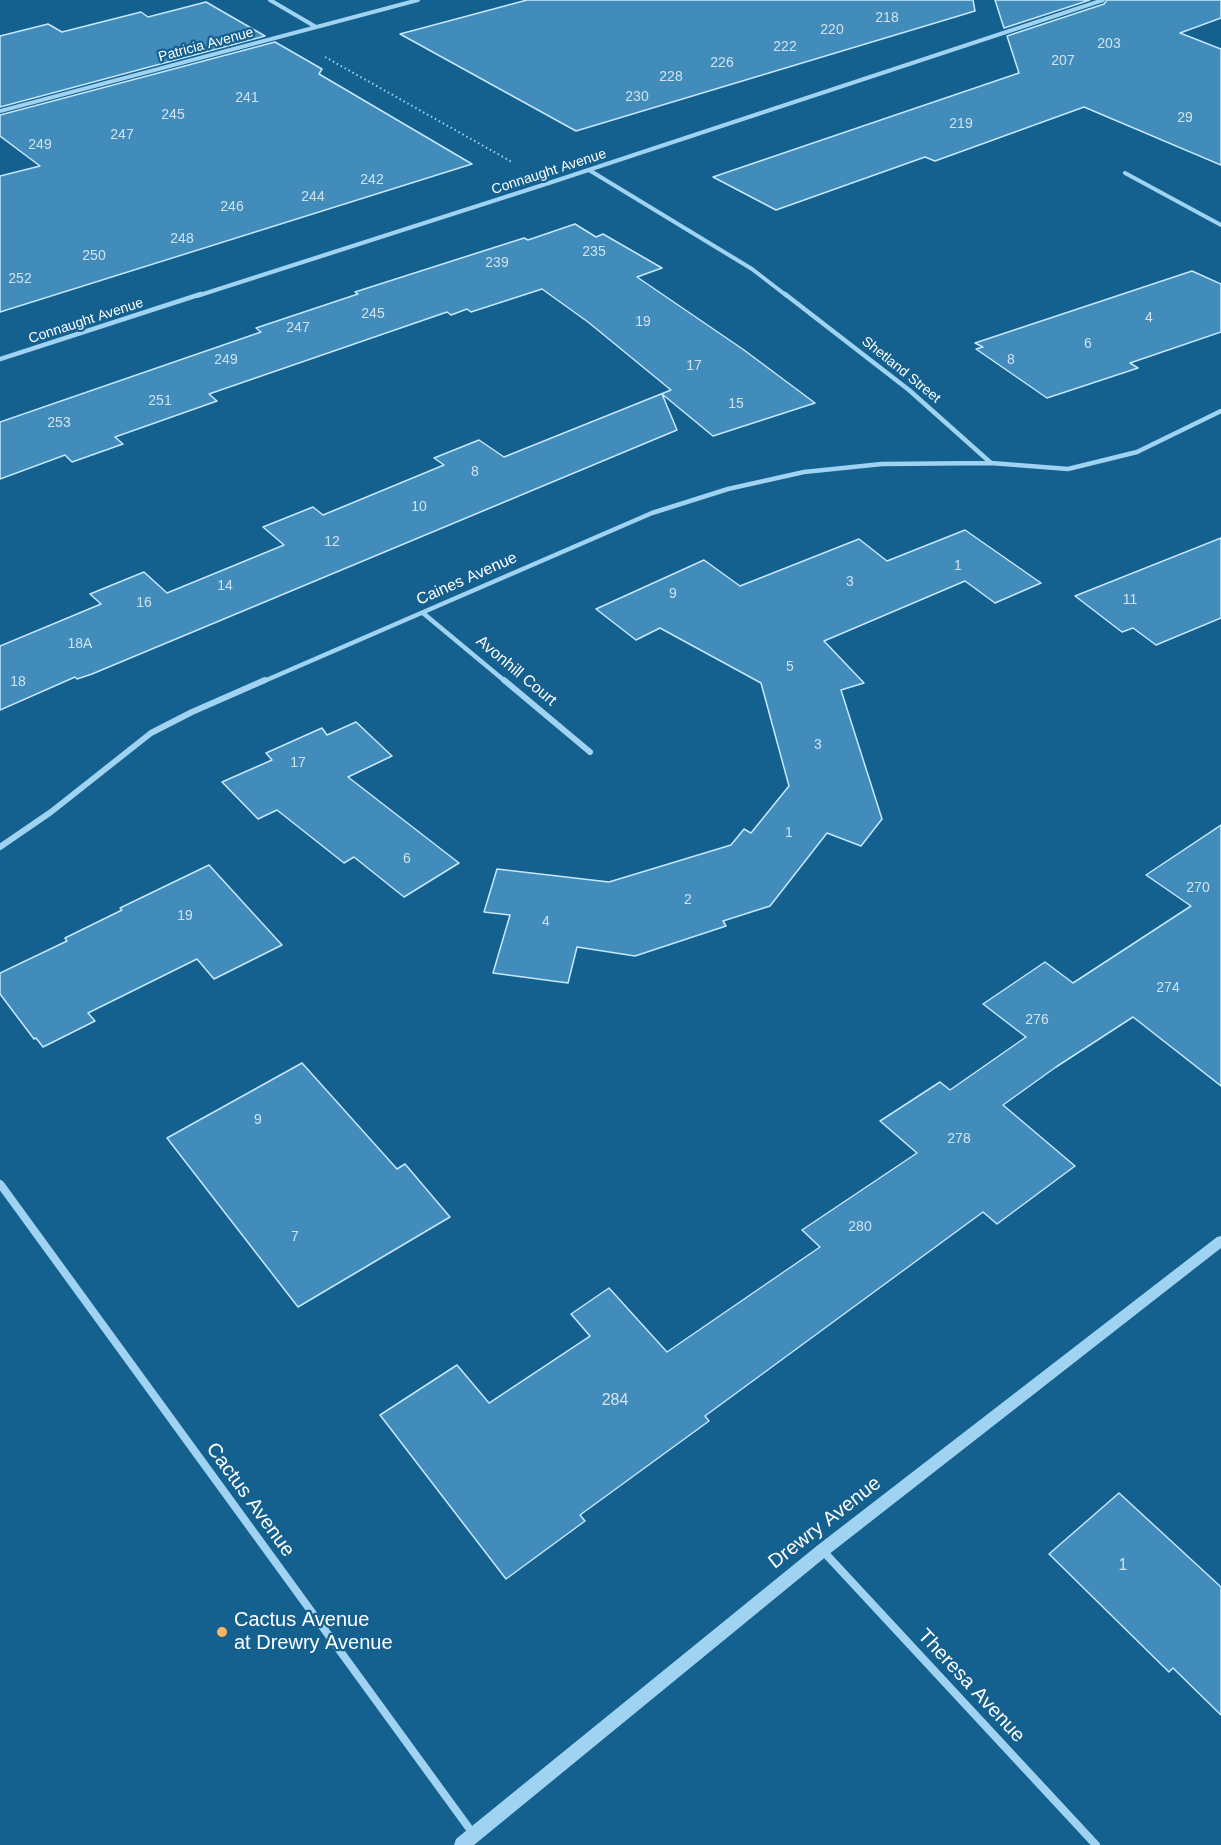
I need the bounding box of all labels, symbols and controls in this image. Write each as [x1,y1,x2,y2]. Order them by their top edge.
house number: 218 [875,10,899,26]
house number: 220 [820,22,844,38]
street label: Patricia Avenue [157,24,255,66]
house number: 203 [1097,36,1121,52]
house number: 222 [773,39,797,55]
house number: 207 [1051,53,1075,69]
house number: 226 [710,55,734,71]
house number: 228 [659,69,683,85]
house number: 230 [625,89,649,105]
house number: 241 [235,90,259,106]
house number: 245 [161,107,185,123]
house number: 29 [1177,110,1193,126]
house number: 219 [949,116,973,132]
house number: 247 [110,127,134,143]
house number: 249 [28,137,52,153]
street label: Connaught Avenue [490,146,608,198]
house number: 242 [360,172,384,188]
house number: 244 [301,189,325,205]
house number: 246 [220,199,244,215]
house number: 248 [170,231,194,247]
house number: 235 [582,244,606,260]
house number: 250 [82,248,106,264]
house number: 239 [485,255,509,271]
house number: 252 [8,271,32,287]
street label: Connaught Avenue [27,295,145,347]
house number: 245 [361,306,385,322]
house number: 4 [1145,310,1153,326]
house number: 19 [635,314,651,330]
house number: 247 [286,320,310,336]
street label: Shetland Street [858,333,944,407]
house number: 6 [1084,336,1092,352]
house number: 249 [214,352,238,368]
house number: 8 [1007,352,1015,368]
house number: 17 [686,358,702,374]
house number: 251 [148,393,172,409]
house number: 15 [728,396,744,412]
house number: 253 [47,415,71,431]
house number: 8 [471,464,479,480]
house number: 10 [411,499,427,515]
house number: 12 [324,534,340,550]
street label: Caines Avenue [414,548,520,610]
house number: 1 [954,558,962,574]
house number: 3 [846,574,854,590]
house number: 14 [217,578,233,594]
house number: 9 [669,586,677,602]
house number: 11 [1123,592,1137,608]
house number: 16 [136,595,152,611]
street label: Avonhill Court [472,632,560,710]
house number: 18A [68,636,92,652]
house number: 5 [786,659,794,675]
house number: 18 [10,674,26,690]
house number: 3 [814,737,822,753]
house number: 17 [290,755,306,771]
house number: 1 [785,825,793,841]
house number: 6 [403,851,411,867]
house number: 270 [1186,880,1210,896]
house number: 2 [684,892,692,908]
house number: 19 [177,908,193,924]
house number: 4 [542,914,550,930]
house number: 274 [1156,980,1180,996]
house number: 276 [1025,1012,1049,1028]
house number: 9 [254,1112,262,1128]
house number: 278 [947,1131,971,1147]
house number: 280 [848,1219,872,1235]
house number: 7 [291,1229,299,1245]
house number: 284 [602,1391,628,1411]
street label: Cactus Avenue [201,1438,299,1562]
street label: Drewry Avenue [764,1472,886,1574]
house number: 1 [1119,1556,1127,1576]
place label: Cactus Avenue at Drewry Avenue [234,1608,393,1655]
street label: Theresa Avenue [912,1624,1030,1748]
marker: Cactus Avenue at Drewry Avenue [215,1625,229,1639]

